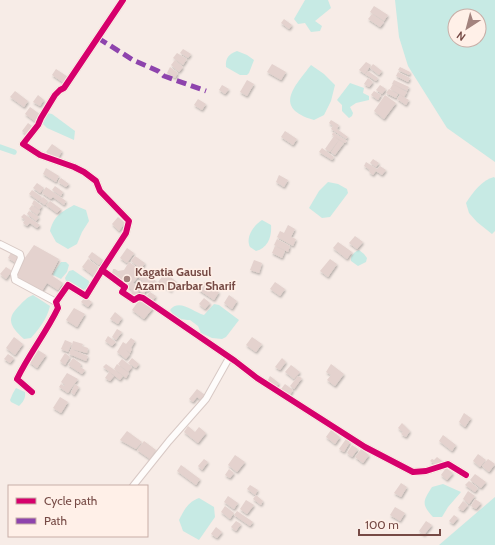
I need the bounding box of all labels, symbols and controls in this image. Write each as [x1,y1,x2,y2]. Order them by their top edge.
north arrow [447,8,487,48]
text: N [454,28,468,44]
place label: Kagatia Gausul Azam Darbar Sharif [135,264,236,293]
marker: Kagatia Gausul Azam Darbar Sharif [122,274,132,284]
legend [8,485,148,537]
text: Cycle path [44,493,97,508]
scale bar [359,511,440,537]
text: Path [44,513,67,528]
text: 100 m [365,517,399,532]

